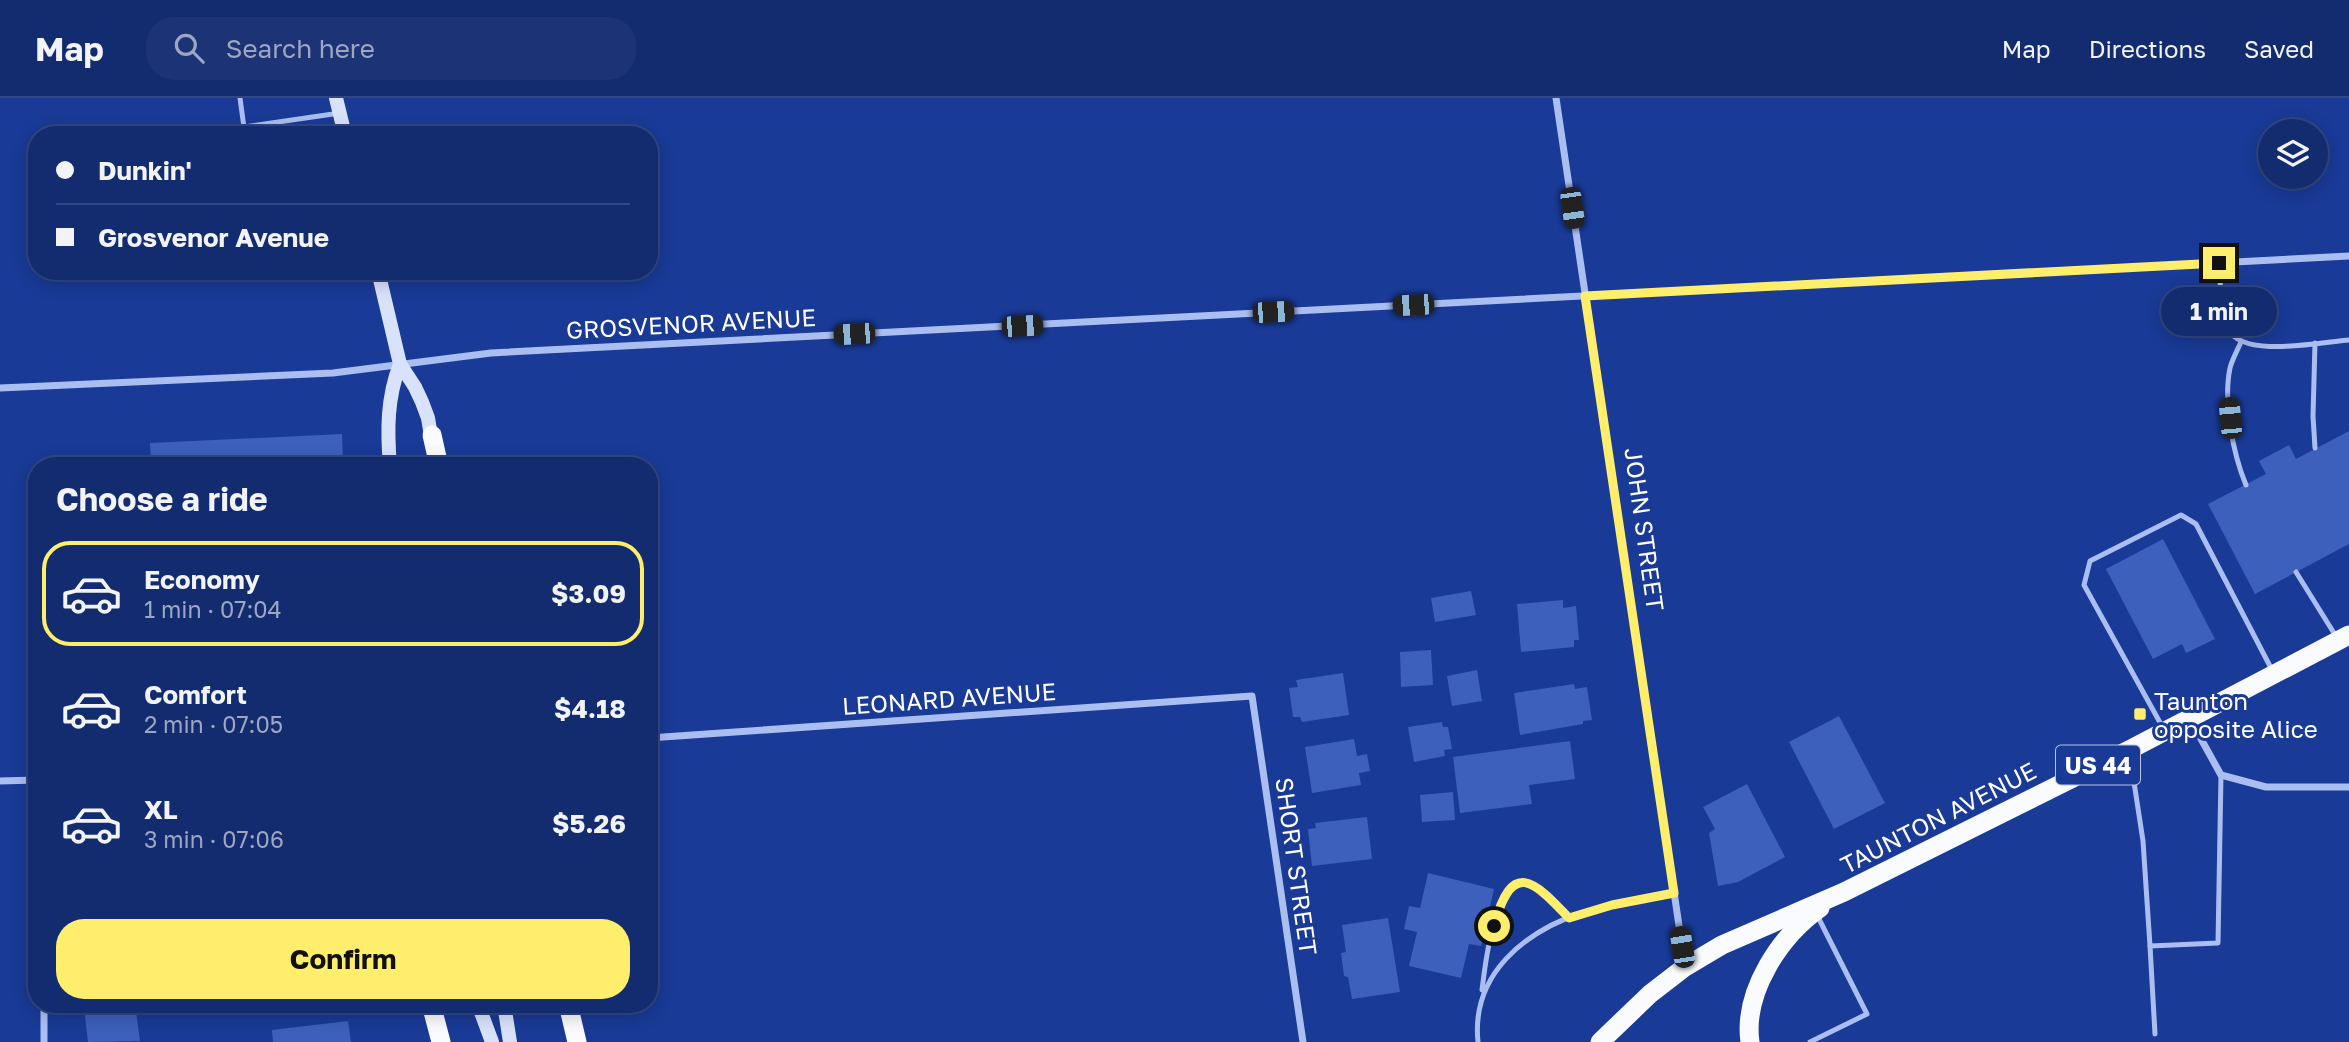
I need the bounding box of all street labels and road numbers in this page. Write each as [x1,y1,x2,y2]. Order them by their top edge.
street label: GROSVENOR AVENUE [565,302,817,344]
street label: JOHN STREET [1619,446,1671,612]
street label: LEONARD AVENUE [841,676,1057,720]
road number: US 44 [2056,746,2140,785]
street label: TAUNTON AVENUE [1835,755,2041,879]
street label: SHORT STREET [1270,775,1324,957]

